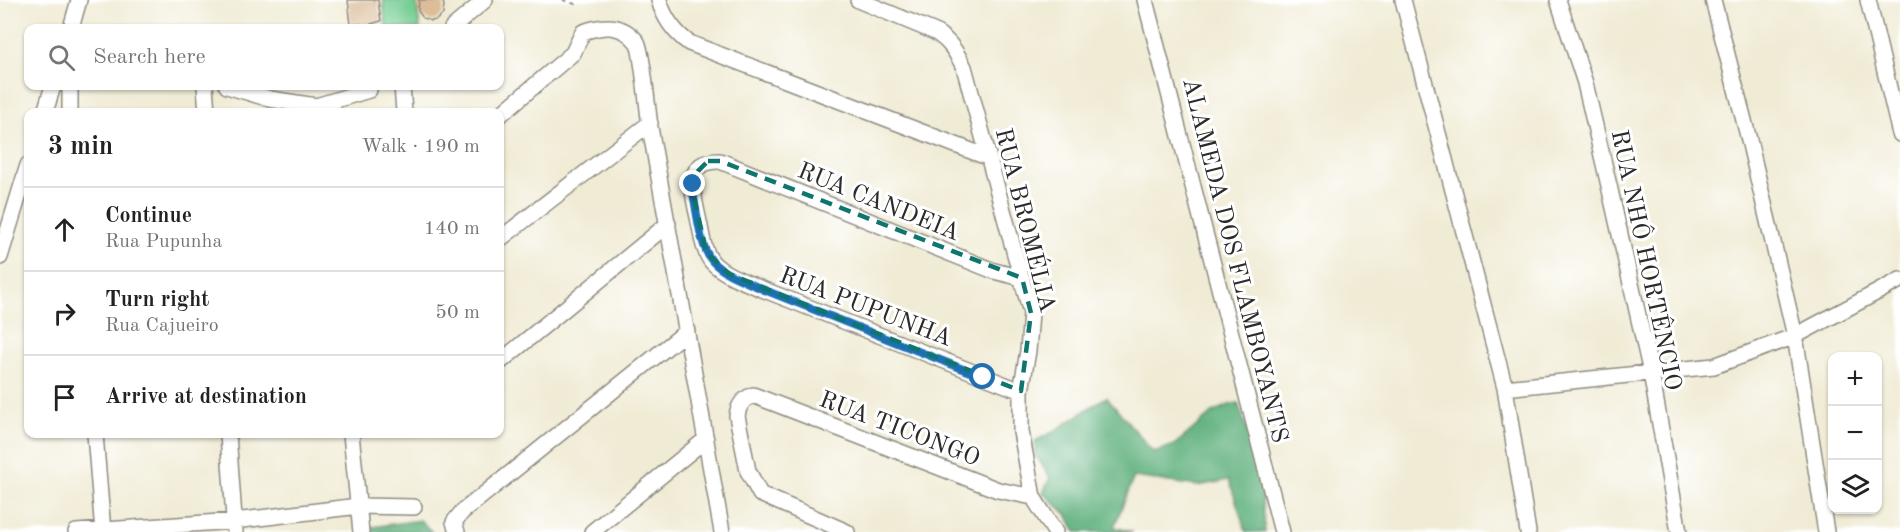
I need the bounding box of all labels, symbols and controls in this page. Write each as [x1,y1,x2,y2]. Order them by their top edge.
search box [24,24,504,90]
icon: search [45,41,78,74]
text: Search here [93,46,206,68]
street label: ALAMEDA DOS FLAMBOYANTS [1177,76,1291,445]
street label: RUA BROMÉLIA [990,125,1062,315]
street label: RUA NHÔ HORTÊNCIO [1606,127,1688,393]
text: 3 min [48,134,113,160]
text: Walk · 190 m [361,137,480,157]
street label: RUA CANDEIA [794,159,963,246]
route end [679,170,705,196]
text: Continue [105,205,192,227]
icon: ahead [48,213,81,246]
text: 140 m [424,219,480,239]
text: Rua Pupunha [105,232,222,252]
street label: RUA PUPUNHA [776,264,955,352]
text: Turn right [105,289,209,311]
icon: right [48,297,81,330]
text: 50 m [435,303,480,323]
text: Rua Cajueiro [105,316,219,336]
map controls [1828,352,1882,514]
button: + [1828,352,1882,406]
route start [969,363,995,389]
icon: arrive [48,381,81,414]
text: Arrive at destination [105,386,307,408]
street label: RUA TICONGO [816,388,983,472]
button: − [1828,406,1882,460]
button: layers [1828,460,1882,514]

